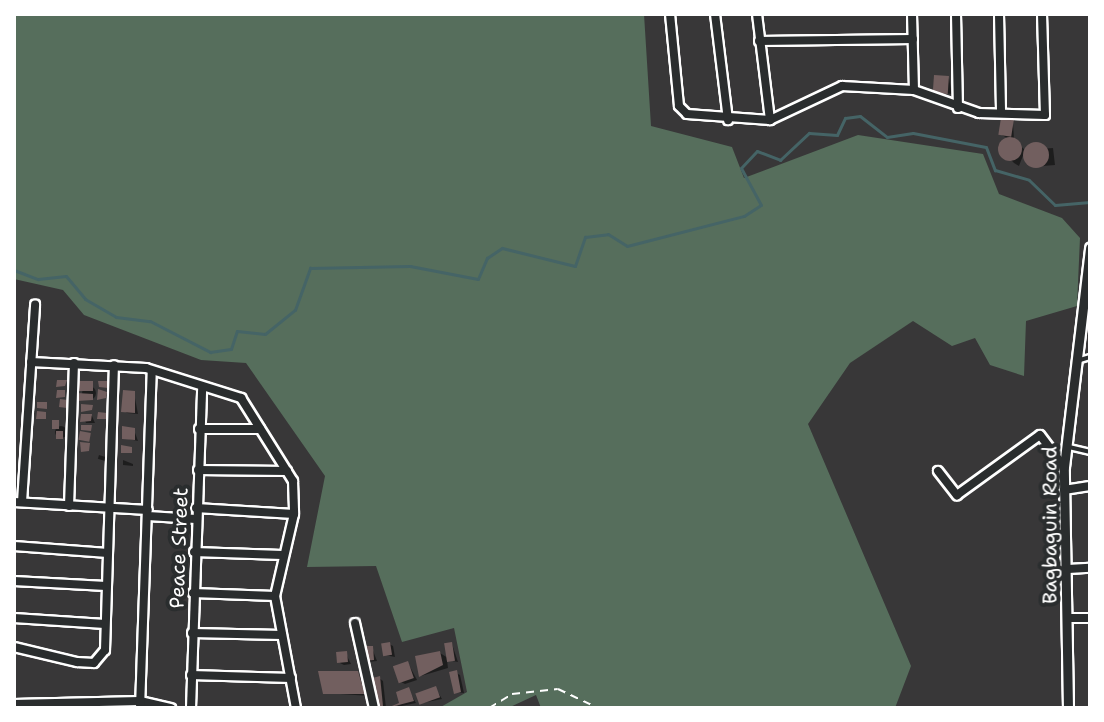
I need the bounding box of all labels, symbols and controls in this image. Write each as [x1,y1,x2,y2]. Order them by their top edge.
street label: Bagbaguin Road [1038,446,1062,604]
street label: Peace Street [165,487,193,609]

